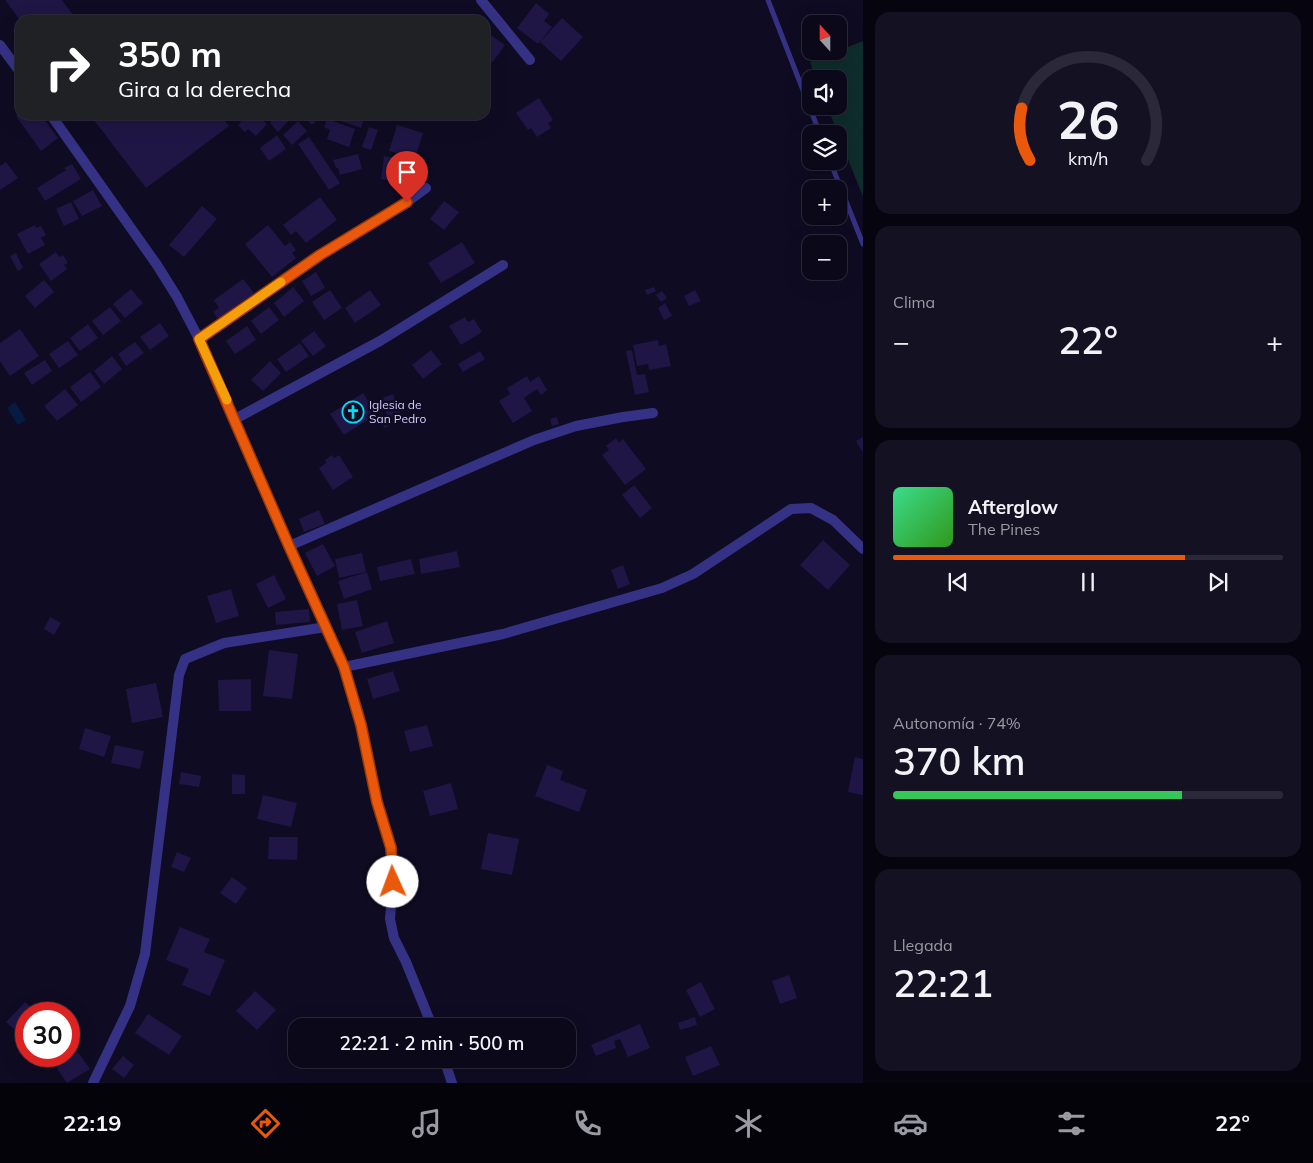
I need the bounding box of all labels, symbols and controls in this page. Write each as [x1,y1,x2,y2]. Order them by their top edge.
north arrow [802,15,848,60]
map controls [802,15,847,280]
text: 350 m [118,32,222,76]
icon: right [35,35,100,100]
button: sound [802,70,847,115]
text: Gira a la derecha [118,75,291,103]
text: 26 [1057,87,1119,152]
button: layers [802,125,847,170]
text: km/h [1068,147,1108,169]
pin [386,151,428,202]
icon: arrive [393,158,421,186]
button: + [802,180,847,225]
button: − [802,235,847,280]
text: Clima [893,292,935,312]
text: 22° [1058,316,1118,364]
text: − [893,324,910,359]
text: + [1266,324,1283,359]
place label: Iglesia de San Pedro [369,397,426,426]
church icon: Iglesia de San Pedro [341,400,365,424]
text: Afterglow [968,495,1058,519]
text: The Pines [968,519,1040,539]
icon: previous [944,568,972,596]
icon: pause [1074,568,1102,596]
icon: next [1204,568,1232,596]
text: Autonomía · 74% [893,713,1021,733]
text: 370 km [893,737,1026,785]
position arrow [366,855,418,907]
text: Llegada [893,935,953,955]
text: 22:21 [893,959,993,1007]
speed limit sign: 30 [15,1002,80,1067]
text: 22:21 · 2 min · 500 m [339,1031,525,1055]
icon: directions [248,1106,283,1141]
icon: music [409,1106,444,1141]
icon: phone [570,1106,605,1141]
icon: climate [731,1106,766,1141]
icon: car [893,1106,928,1141]
icon: filters [1054,1106,1089,1141]
text: 22:19 [63,1109,121,1137]
text: 22° [1215,1109,1250,1137]

